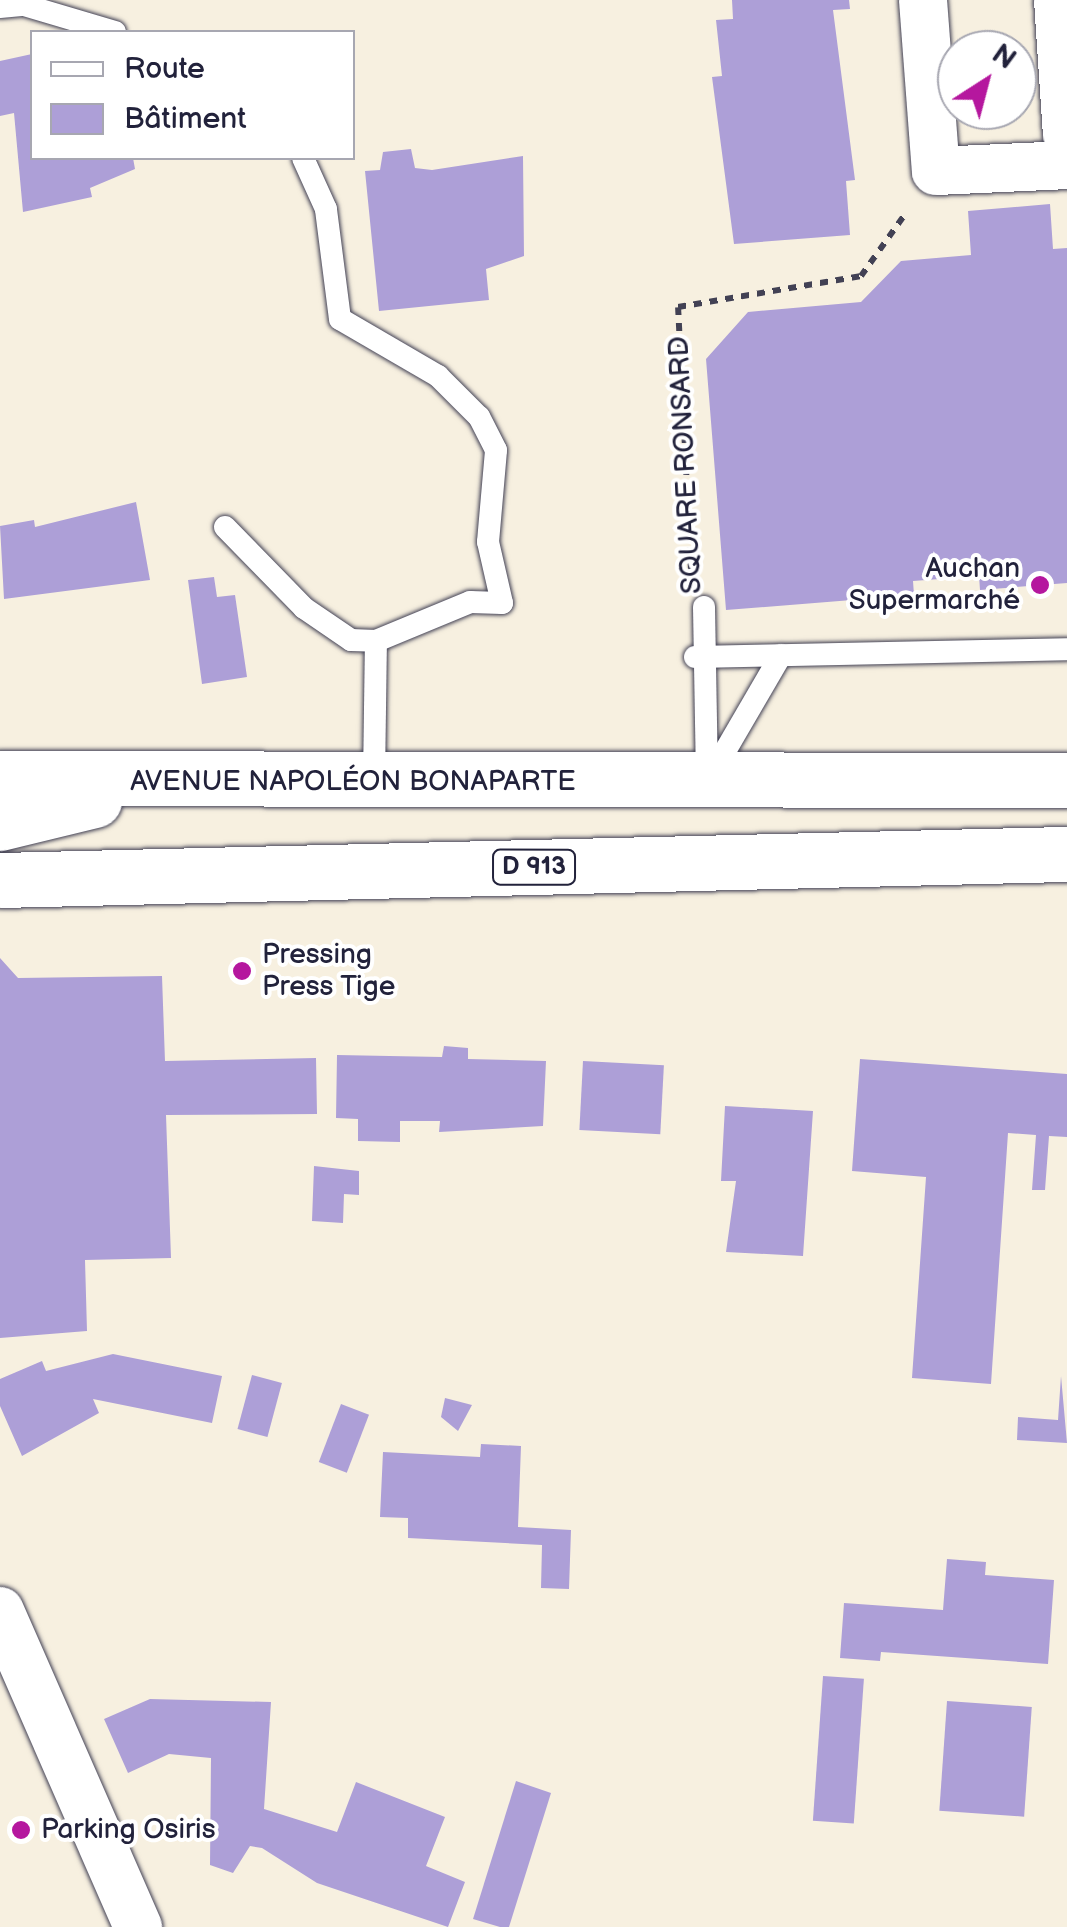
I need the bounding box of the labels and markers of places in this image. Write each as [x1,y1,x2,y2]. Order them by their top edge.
place label: Auchan Supermarché [849,552,1020,618]
marker: Auchan Supermarché [1029,574,1051,596]
place label: Pressing Press Tige [262,938,396,1004]
marker: Pressing Press Tige [231,960,253,982]
place label: Parking Osiris [41,1813,215,1847]
marker: Parking Osiris [10,1819,32,1841]

